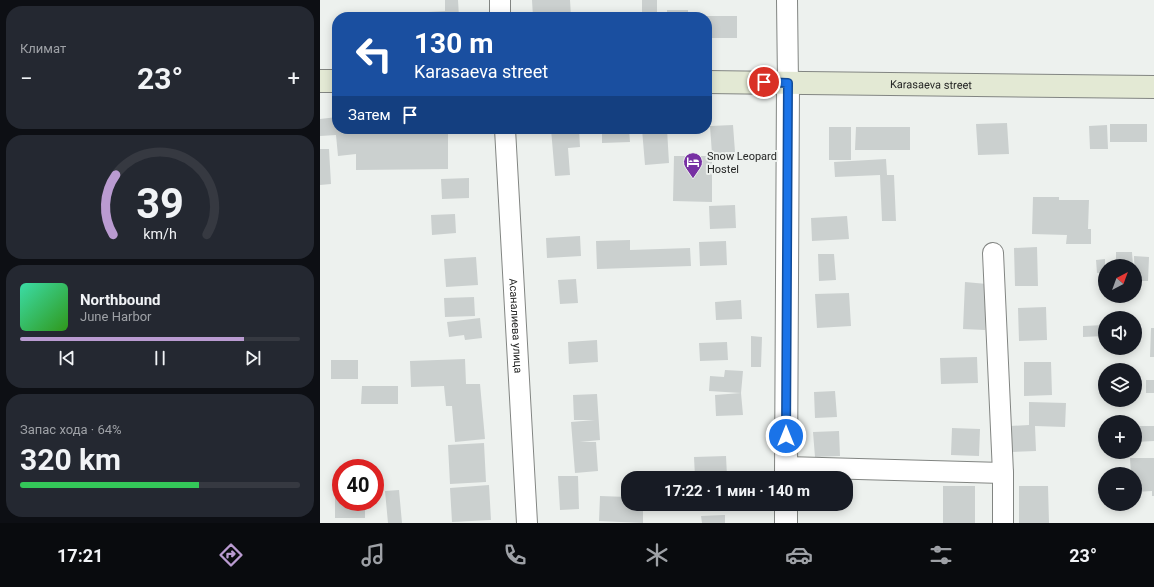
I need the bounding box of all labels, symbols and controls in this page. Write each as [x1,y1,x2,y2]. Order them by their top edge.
text: 130 m [414,27,493,60]
icon: left [348,28,400,80]
text: Климат [20,41,66,56]
text: 23° [137,61,183,96]
text: Karasaeva street [414,61,548,82]
pin [747,65,781,99]
text: − [20,66,33,91]
text: + [288,66,300,91]
icon: arrive [753,71,775,93]
street label: Karasaeva street [890,78,972,92]
icon: arrive [399,104,421,126]
text: Затем [348,106,391,124]
place label: Snow Leopard Hostel [707,150,777,176]
hotel icon: Snow Leopard Hostel [682,151,704,179]
text: 39 [136,179,184,228]
text: km/h [143,225,177,241]
north arrow [1098,259,1142,303]
map controls [1098,259,1142,511]
street label: Асаналиева улица [506,278,525,374]
text: Northbound [80,291,161,309]
text: June Harbor [80,309,152,324]
button: sound [1098,311,1142,355]
icon: previous [56,347,78,369]
icon: pause [149,347,171,369]
icon: next [242,347,264,369]
button: layers [1098,363,1142,407]
position arrow [765,415,807,457]
button: + [1098,415,1142,459]
text: Запас хода · 64% [20,422,122,437]
text: 320 km [20,442,121,477]
speed limit sign: 40 [332,459,384,511]
button: − [1098,467,1142,511]
text: 17:22 · 1 мин · 140 m [664,482,810,500]
icon: directions [217,541,245,569]
icon: music [359,541,387,569]
icon: phone [501,541,529,569]
icon: climate [643,541,671,569]
icon: car [785,541,813,569]
icon: filters [927,541,955,569]
text: 17:21 [57,545,103,566]
text: 23° [1069,545,1097,566]

